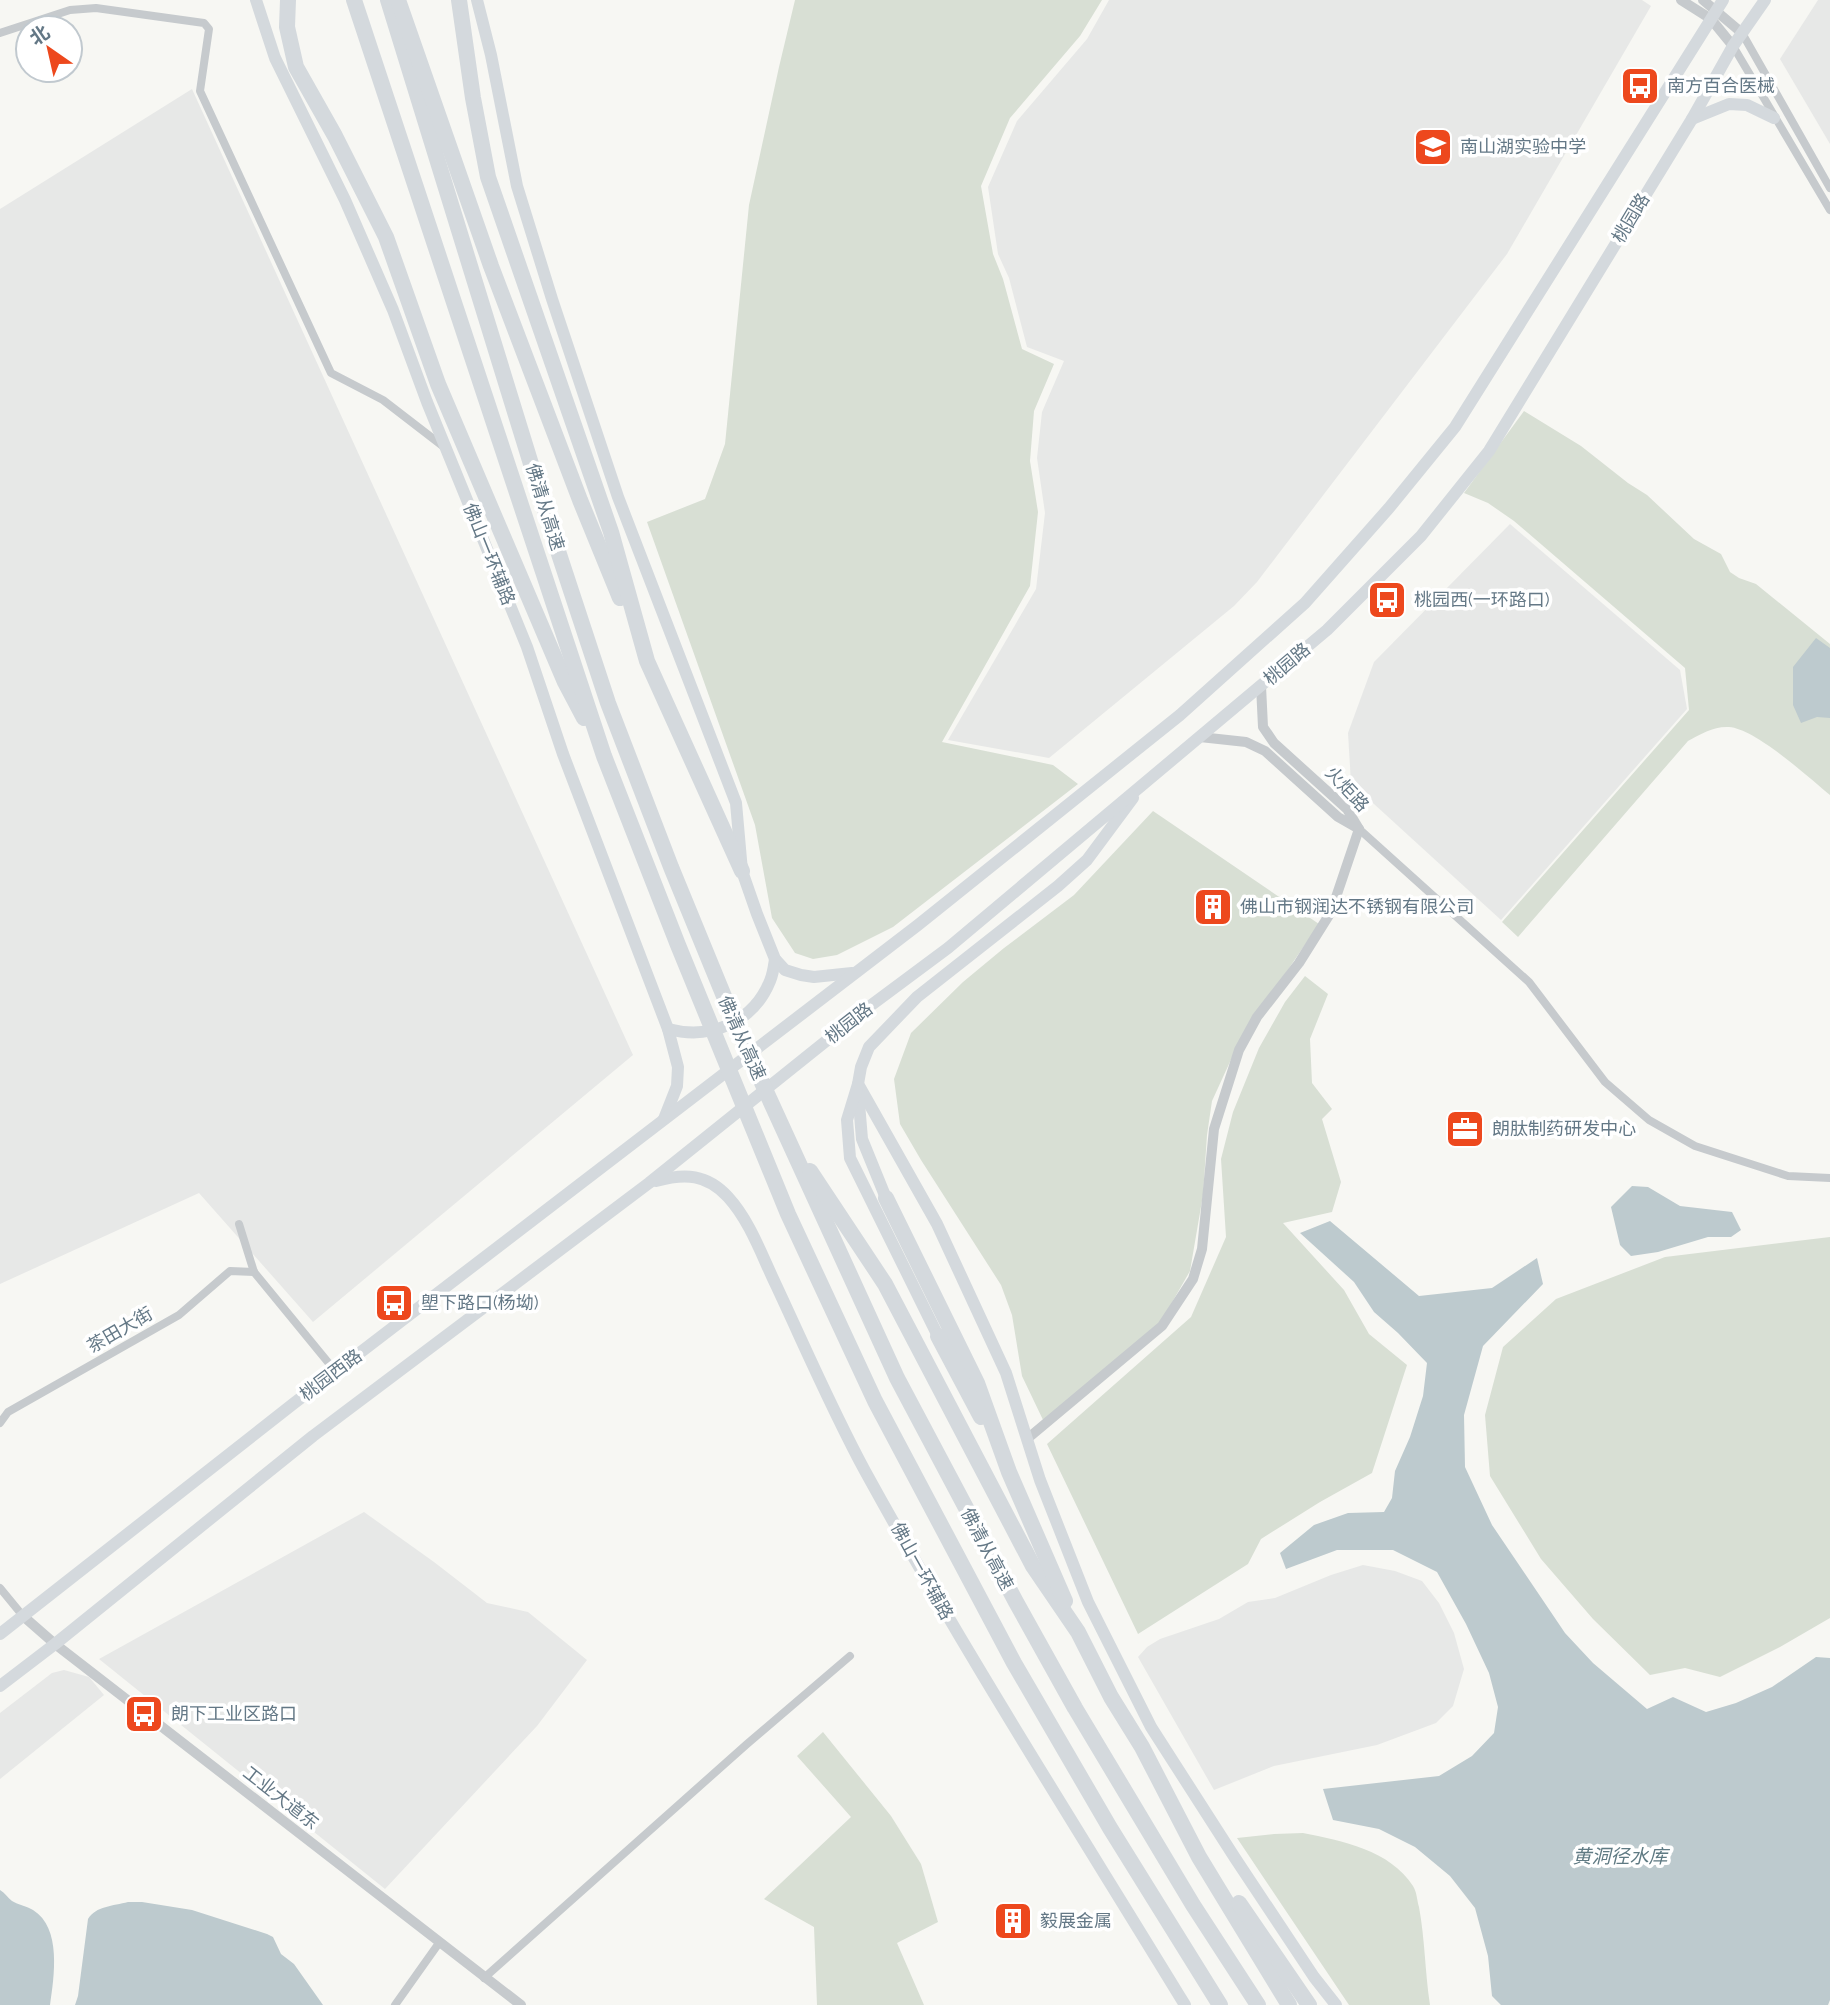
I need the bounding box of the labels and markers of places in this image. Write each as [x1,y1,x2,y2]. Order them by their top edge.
bus stop icon: 南方百合医械 [1619,65,1661,107]
place label: 南方百合医械 [1667,75,1775,96]
school or university icon: 南山湖实验中学 [1412,126,1454,168]
place label: 南山湖实验中学 [1460,136,1586,157]
bus stop icon: 桃园西(一环路口) [1366,579,1408,621]
place label: 桃园西(一环路口) [1414,589,1550,610]
building icon: 佛山市钢润达不锈钢有限公司 [1192,886,1234,928]
place label: 佛山市钢润达不锈钢有限公司 [1240,896,1474,917]
office icon: 朗肽制药研发中心 [1444,1108,1486,1150]
place label: 朗肽制药研发中心 [1492,1118,1636,1139]
bus stop icon: 塱下路口(杨坳) [373,1282,415,1324]
place label: 塱下路口(杨坳) [421,1292,539,1313]
bus stop icon: 朗下工业区路口 [123,1693,165,1735]
place label: 朗下工业区路口 [171,1703,297,1724]
building icon: 毅展金属 [992,1900,1034,1942]
place label: 毅展金属 [1040,1910,1112,1931]

